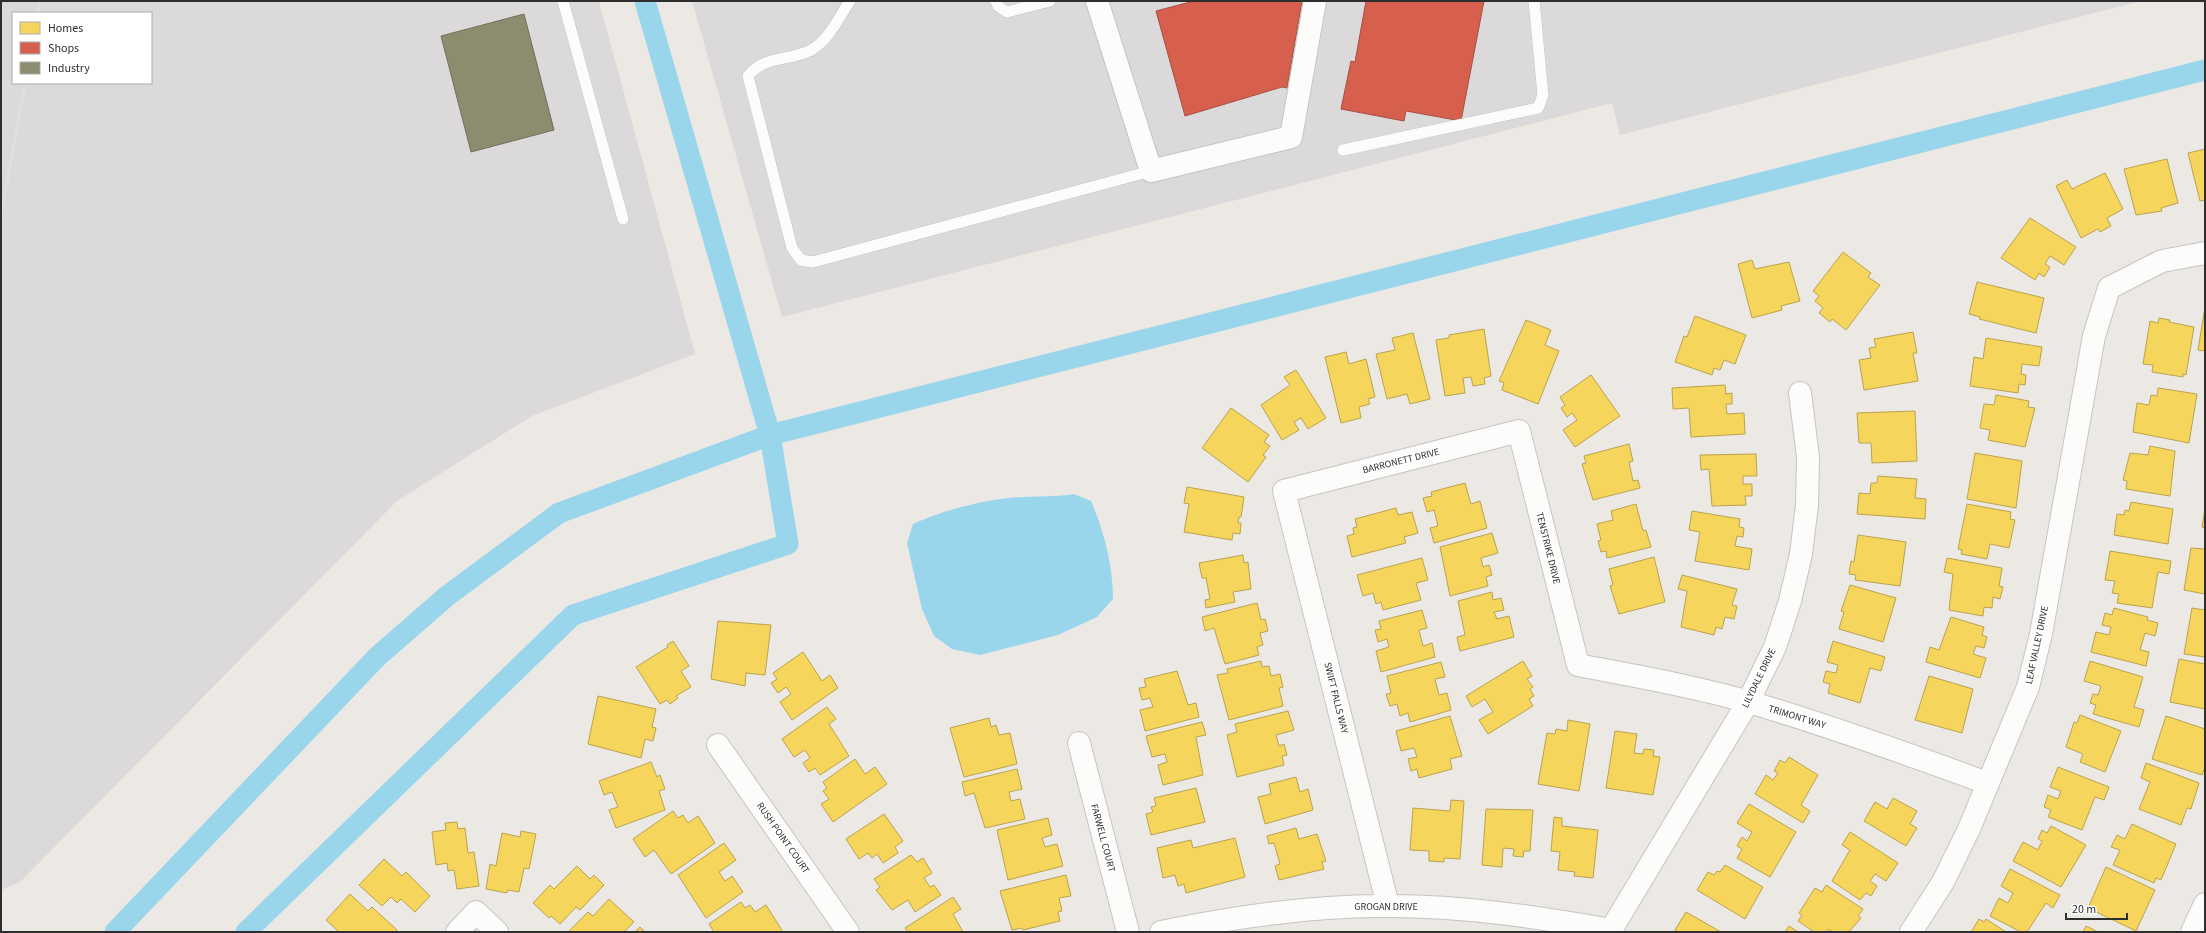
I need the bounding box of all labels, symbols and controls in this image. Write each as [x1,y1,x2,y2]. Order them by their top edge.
legend [12,12,152,84]
text: Homes [48,20,83,37]
text: Shops [48,40,79,57]
text: Industry [48,60,90,77]
street label: BARRONETT DRIVE [1361,445,1441,477]
street label: TENSTRIKE DRIVE [1532,510,1564,586]
street label: LEAF VALLEY DRIVE [2022,605,2052,685]
street label: LILYDALE DRIVE [1738,646,1780,710]
street label: SWIFT FALLS WAY [1320,661,1352,735]
street label: TRIMONT WAY [1767,702,1828,732]
street label: RUSH POINT COURT [753,800,813,877]
street label: FARWELL COURT [1087,802,1119,874]
scale bar [2066,895,2127,921]
street label: GROGAN DRIVE [1354,900,1418,914]
text: 20 m [2072,901,2096,918]

